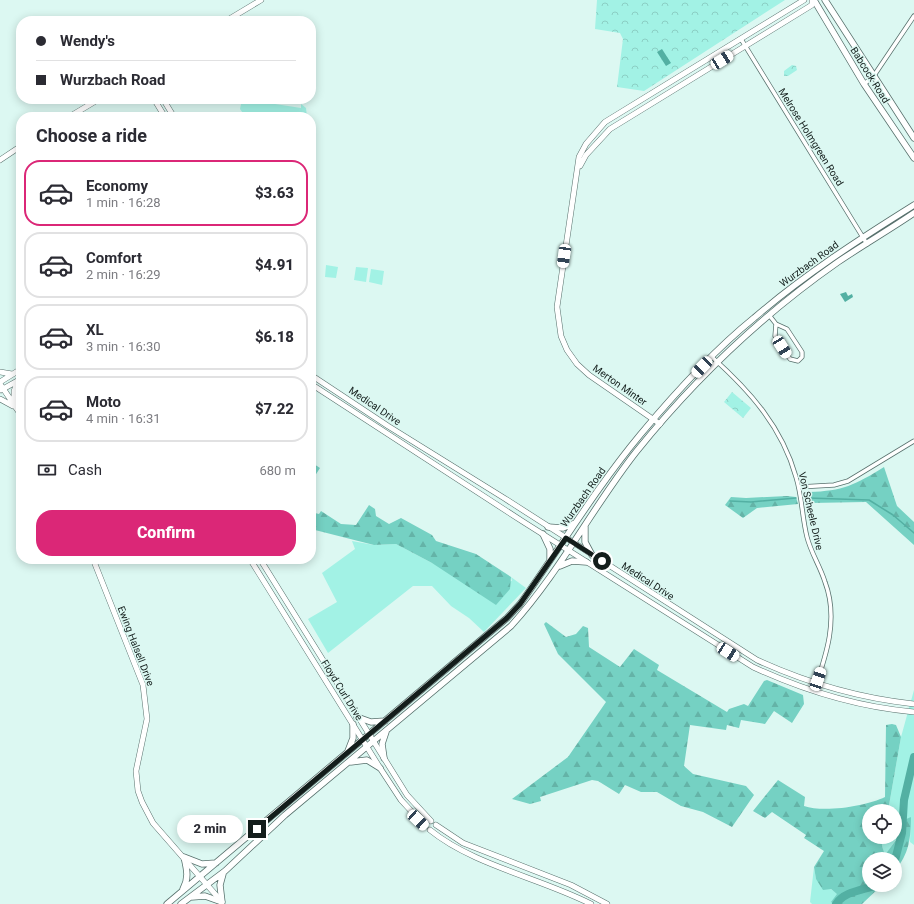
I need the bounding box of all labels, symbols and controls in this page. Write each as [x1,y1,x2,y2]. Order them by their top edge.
text: Wendy's [60,32,115,50]
street label: Babcock Road [848,45,892,105]
car [709,49,735,71]
text: Wurzbach Road [60,71,165,89]
street label: Melrose Holmgreen Road [776,86,846,188]
text: Choose a ride [36,125,147,146]
icon: car [38,175,74,211]
text: Economy [86,177,148,195]
text: $3.63 [255,184,294,202]
text: 1 min · 16:28 [86,195,161,210]
street label: Wurzbach Road [778,239,840,289]
car [556,243,572,269]
icon: car [38,247,74,283]
text: Comfort [86,249,142,267]
text: $4.91 [255,256,294,274]
text: 2 min · 16:29 [86,267,161,282]
icon: car [38,319,74,355]
text: XL [86,321,104,339]
text: $6.18 [255,328,294,346]
car [771,334,793,360]
text: 3 min · 16:30 [86,339,161,354]
car [689,354,715,380]
street label: Merton Minter [591,362,650,408]
street label: Medical Drive [347,385,403,427]
icon: car [38,391,74,427]
text: Moto [86,393,121,411]
text: $7.22 [255,400,294,418]
text: 4 min · 16:31 [86,411,161,426]
icon: cash [36,459,58,481]
text: Cash [68,461,102,479]
text: 680 m [259,463,296,478]
street label: Wurzbach Road [558,465,608,529]
street label: Von Scheele Drive [797,471,825,551]
button: Confirm [36,510,296,556]
route start [593,552,611,570]
street label: Medical Drive [620,560,676,602]
street label: Ewing Halsell Drive [116,605,156,687]
car [715,640,741,664]
street label: Floyd Curl Drive [319,658,365,722]
car [808,666,828,692]
map controls [862,804,902,892]
button: locate [862,804,902,844]
car [405,807,431,833]
callout: 2 min [177,815,243,843]
route end [248,820,266,838]
text: 2 min [194,821,226,836]
button: layers [862,852,902,892]

